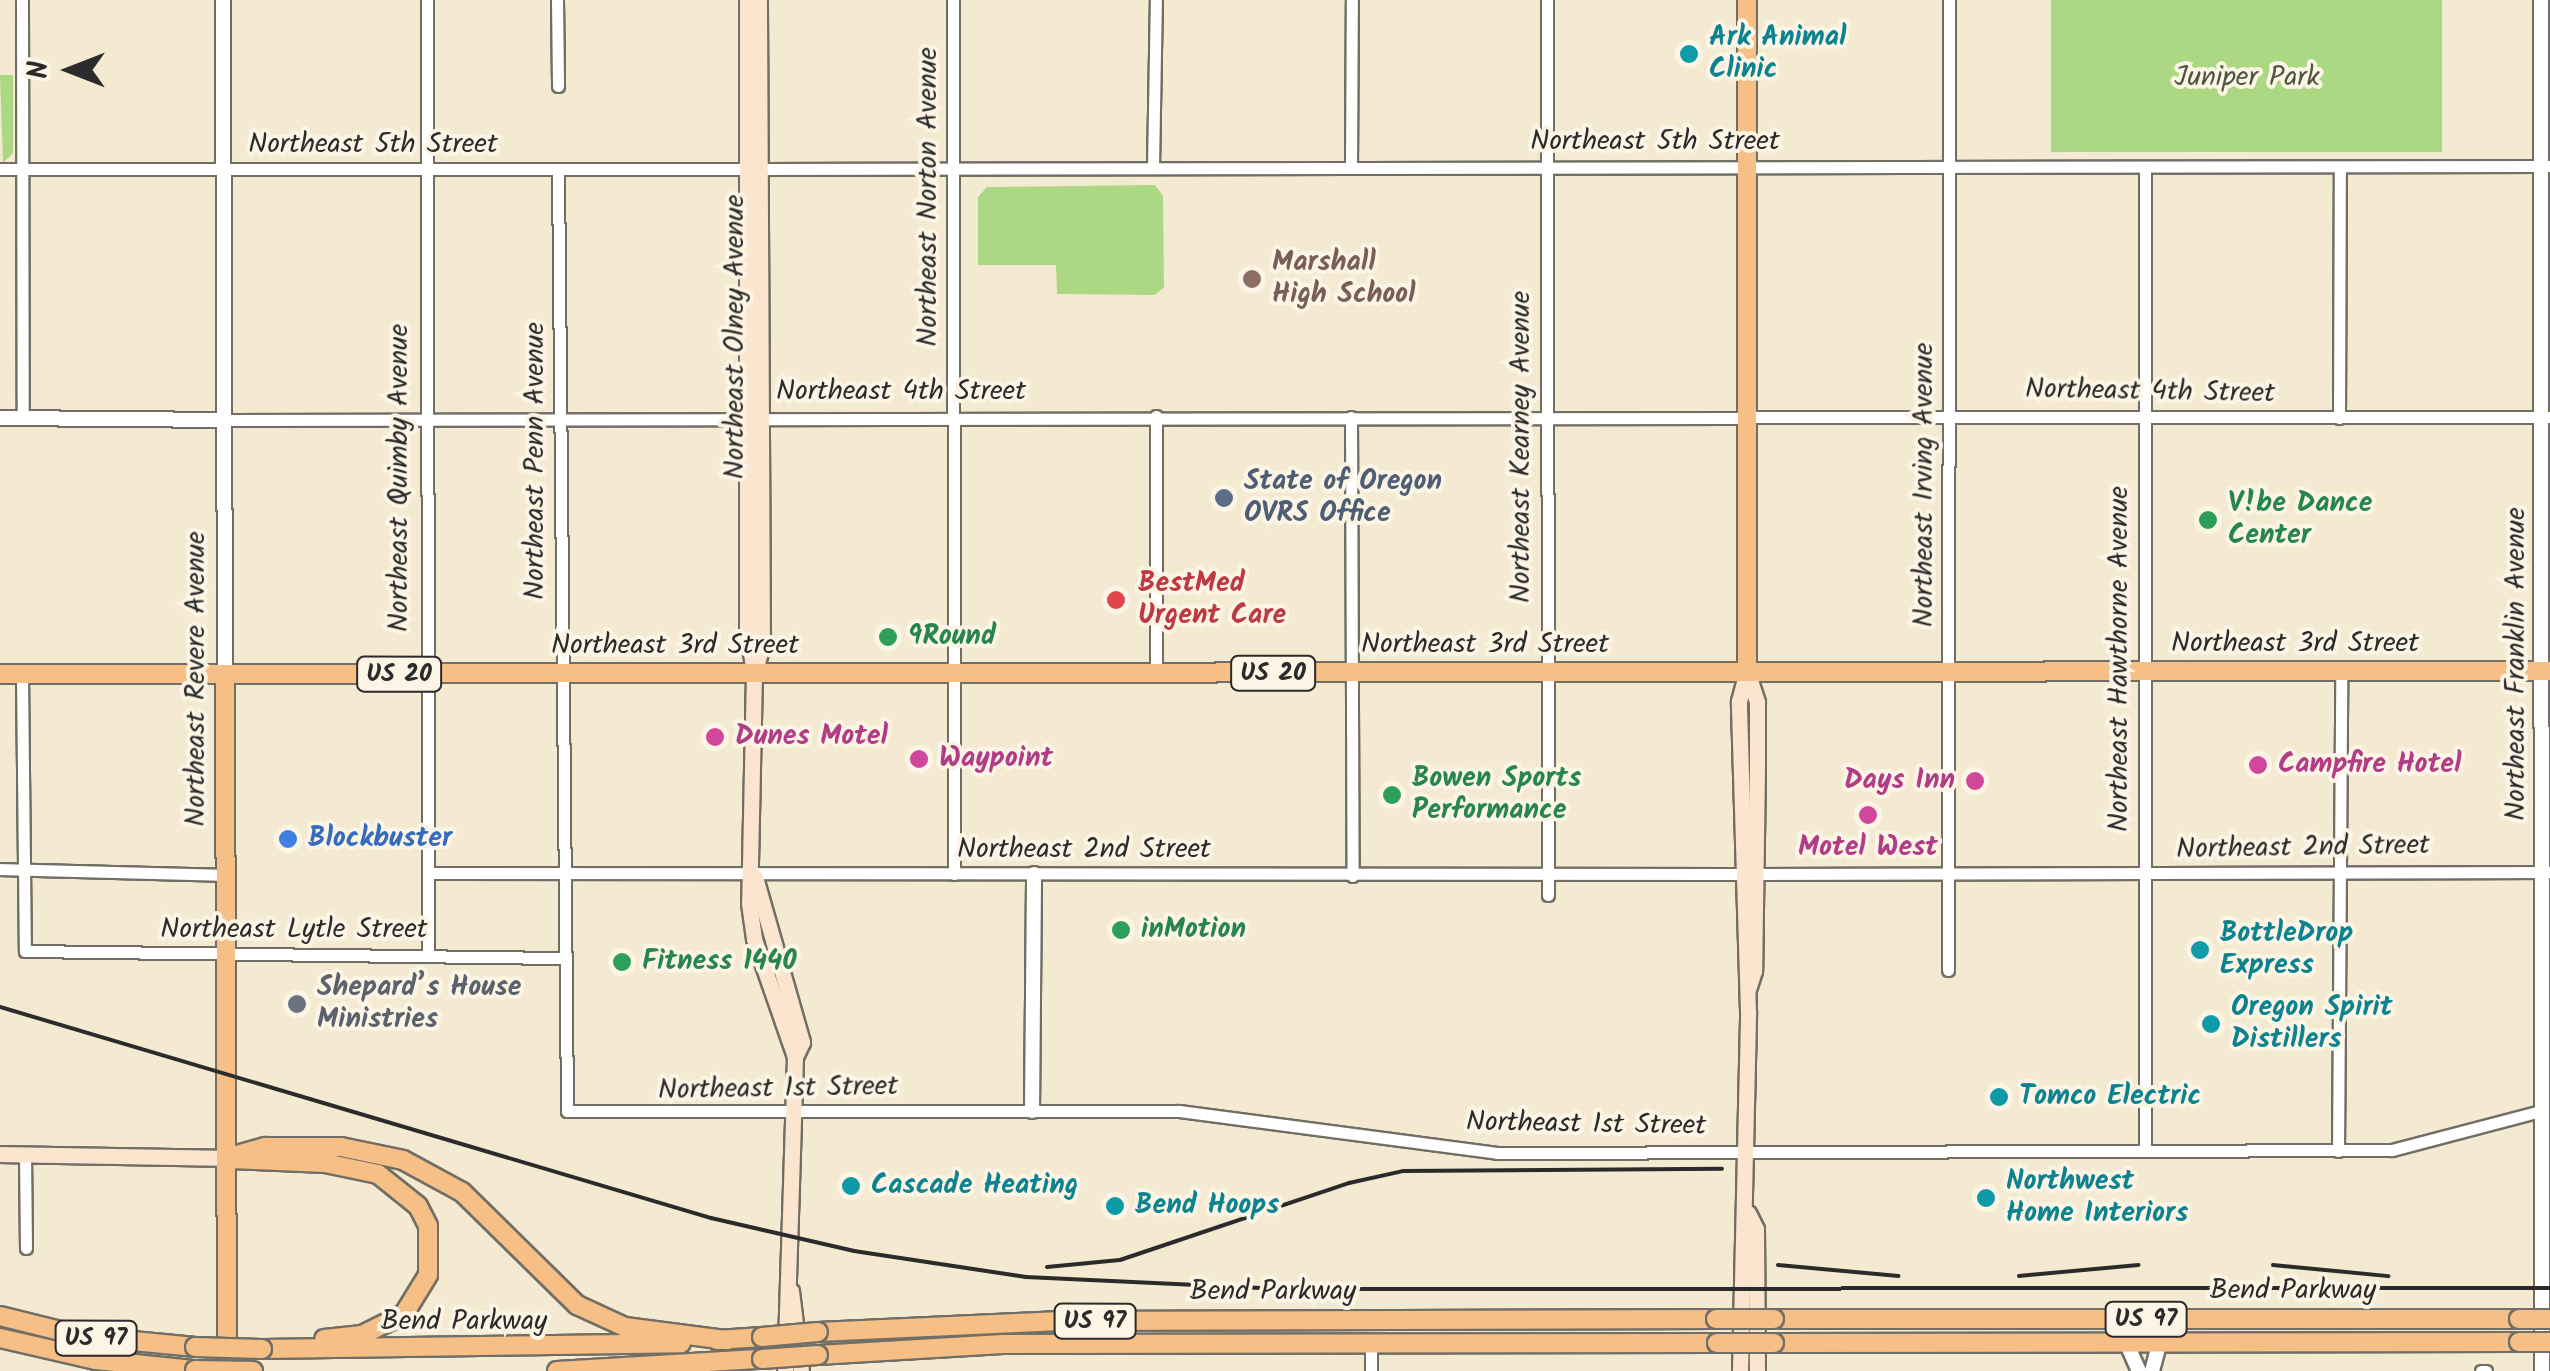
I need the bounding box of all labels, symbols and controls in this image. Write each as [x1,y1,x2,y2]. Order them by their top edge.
north arrow [20,20,120,120]
place label: Ark Animal Clinic [1709,21,1846,87]
marker: Ark Animal Clinic [1678,43,1700,65]
street label: Northeast Norton Avenue [912,47,946,347]
text: N [17,61,62,79]
park label: Juniper Park [2174,61,2320,95]
street label: Northeast 5th Street [1530,125,1780,159]
street label: Northeast 5th Street [248,128,498,162]
street label: Northeast Olney Avenue [719,195,753,479]
place label: Marshall High School [1272,246,1415,312]
marker: Marshall High School [1241,268,1263,290]
street label: Northeast Kearney Avenue [1505,291,1539,603]
street label: Northeast Penn Avenue [519,322,553,600]
street label: Northeast Quimby Avenue [383,324,417,632]
street label: Northeast Irving Avenue [1908,343,1942,627]
street label: Northeast 4th Street [2025,373,2275,411]
street label: Northeast 4th Street [776,375,1026,409]
place label: State of Oregon OVRS Office [1244,465,1442,531]
street label: Northeast Hawthorne Avenue [2103,486,2137,832]
marker: State of Oregon OVRS Office [1213,487,1235,509]
place label: V!be Dance Center [2228,487,2372,553]
street label: Northeast Franklin Avenue [2500,507,2534,821]
marker: V!be Dance Center [2197,509,2219,531]
street label: Northeast Revere Avenue [180,531,214,827]
place label: BestMed Urgent Care [1138,567,1286,633]
marker: BestMed Urgent Care [1103,587,1129,613]
place label: 9Round [908,620,996,654]
marker: 9Round [877,626,899,648]
street label: Northeast 3rd Street [2171,627,2419,661]
street label: Northeast 3rd Street [1361,628,1609,662]
street label: Northeast 3rd Street [551,629,799,663]
road number: US 20 [1228,653,1318,693]
road number: US 20 [354,654,444,694]
place label: Dunes Motel [735,720,888,754]
marker: Dunes Motel [704,726,726,748]
place label: Waypoint [939,742,1053,776]
marker: Waypoint [908,748,930,770]
place label: Campfire Hotel [2278,748,2461,782]
marker: Campfire Hotel [2247,754,2269,776]
place label: Bowen Sports Performance [1412,762,1581,828]
place label: Days Inn [1844,764,1955,798]
marker: Days Inn [1964,770,1986,792]
marker: Bowen Sports Performance [1381,784,1403,806]
marker: Motel West [1857,804,1879,826]
place label: Blockbuster [308,822,452,856]
marker: Blockbuster [277,828,299,850]
street label: Northeast 2nd Street [2176,829,2430,867]
place label: Motel West [1798,831,1938,865]
street label: Northeast 2nd Street [957,833,1211,867]
street label: Northeast Lytle Street [160,913,428,947]
place label: inMotion [1141,913,1246,947]
place label: BottleDrop Express [2220,917,2353,983]
marker: inMotion [1110,919,1132,941]
marker: BottleDrop Express [2189,939,2211,961]
place label: Fitness 1440 [642,945,797,979]
marker: Fitness 1440 [611,951,633,973]
place label: Shepard’s House Ministries [317,971,522,1037]
place label: Oregon Spirit Distillers [2231,991,2393,1057]
marker: Shepard’s House Ministries [286,993,308,1015]
marker: Oregon Spirit Distillers [2200,1013,2222,1035]
street label: Northeast 1st Street [658,1070,898,1108]
place label: Tomco Electric [2019,1080,2201,1114]
marker: Tomco Electric [1988,1086,2010,1108]
street label: Northeast 1st Street [1466,1106,1706,1144]
place label: Northwest Home Interiors [2006,1165,2188,1231]
place label: Cascade Heating [871,1169,1078,1203]
marker: Cascade Heating [840,1175,862,1197]
marker: Northwest Home Interiors [1975,1187,1997,1209]
place label: Bend Hoops [1135,1189,1279,1223]
marker: Bend Hoops [1104,1195,1126,1217]
street label: Bend Parkway [2210,1274,2376,1308]
street label: Bend Parkway [1190,1275,1356,1309]
road number: US 97 [2104,1299,2188,1339]
road number: US 97 [1052,1301,1138,1341]
street label: Bend Parkway [381,1305,547,1339]
road number: US 97 [54,1318,138,1358]

